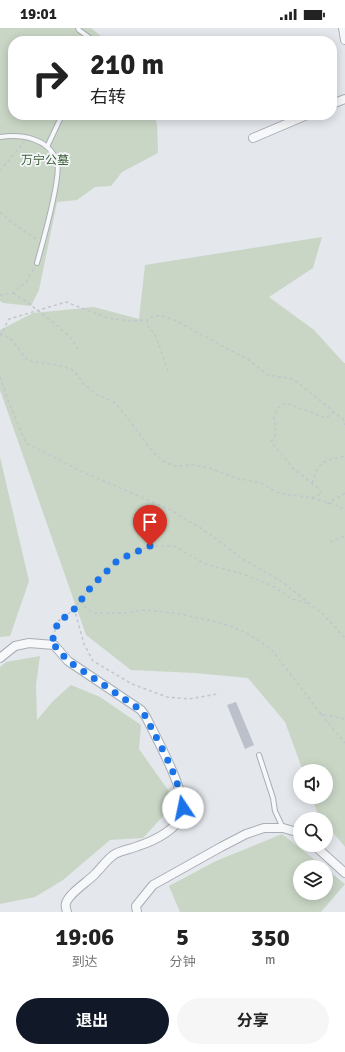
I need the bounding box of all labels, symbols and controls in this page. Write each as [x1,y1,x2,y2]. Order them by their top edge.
text: 19:01 [20,5,57,23]
text: 210 m [90,48,164,82]
icon: right [24,52,76,104]
text: 右转 [90,86,126,108]
park label: 万宁公墓 [21,153,69,168]
pin [133,505,167,546]
icon: arrive [139,511,161,533]
map controls [293,764,333,900]
button: sound [293,764,333,804]
position arrow [162,787,204,829]
button: search [293,812,333,852]
button: layers [293,860,333,900]
text: 19:06 [55,922,114,952]
text: 5 [176,922,189,952]
text: 350 [251,923,290,953]
text: m [265,952,275,968]
text: 到达 [72,954,98,970]
text: 分钟 [169,954,196,970]
button: 退出 [16,998,169,1044]
button: 分享 [177,998,329,1044]

